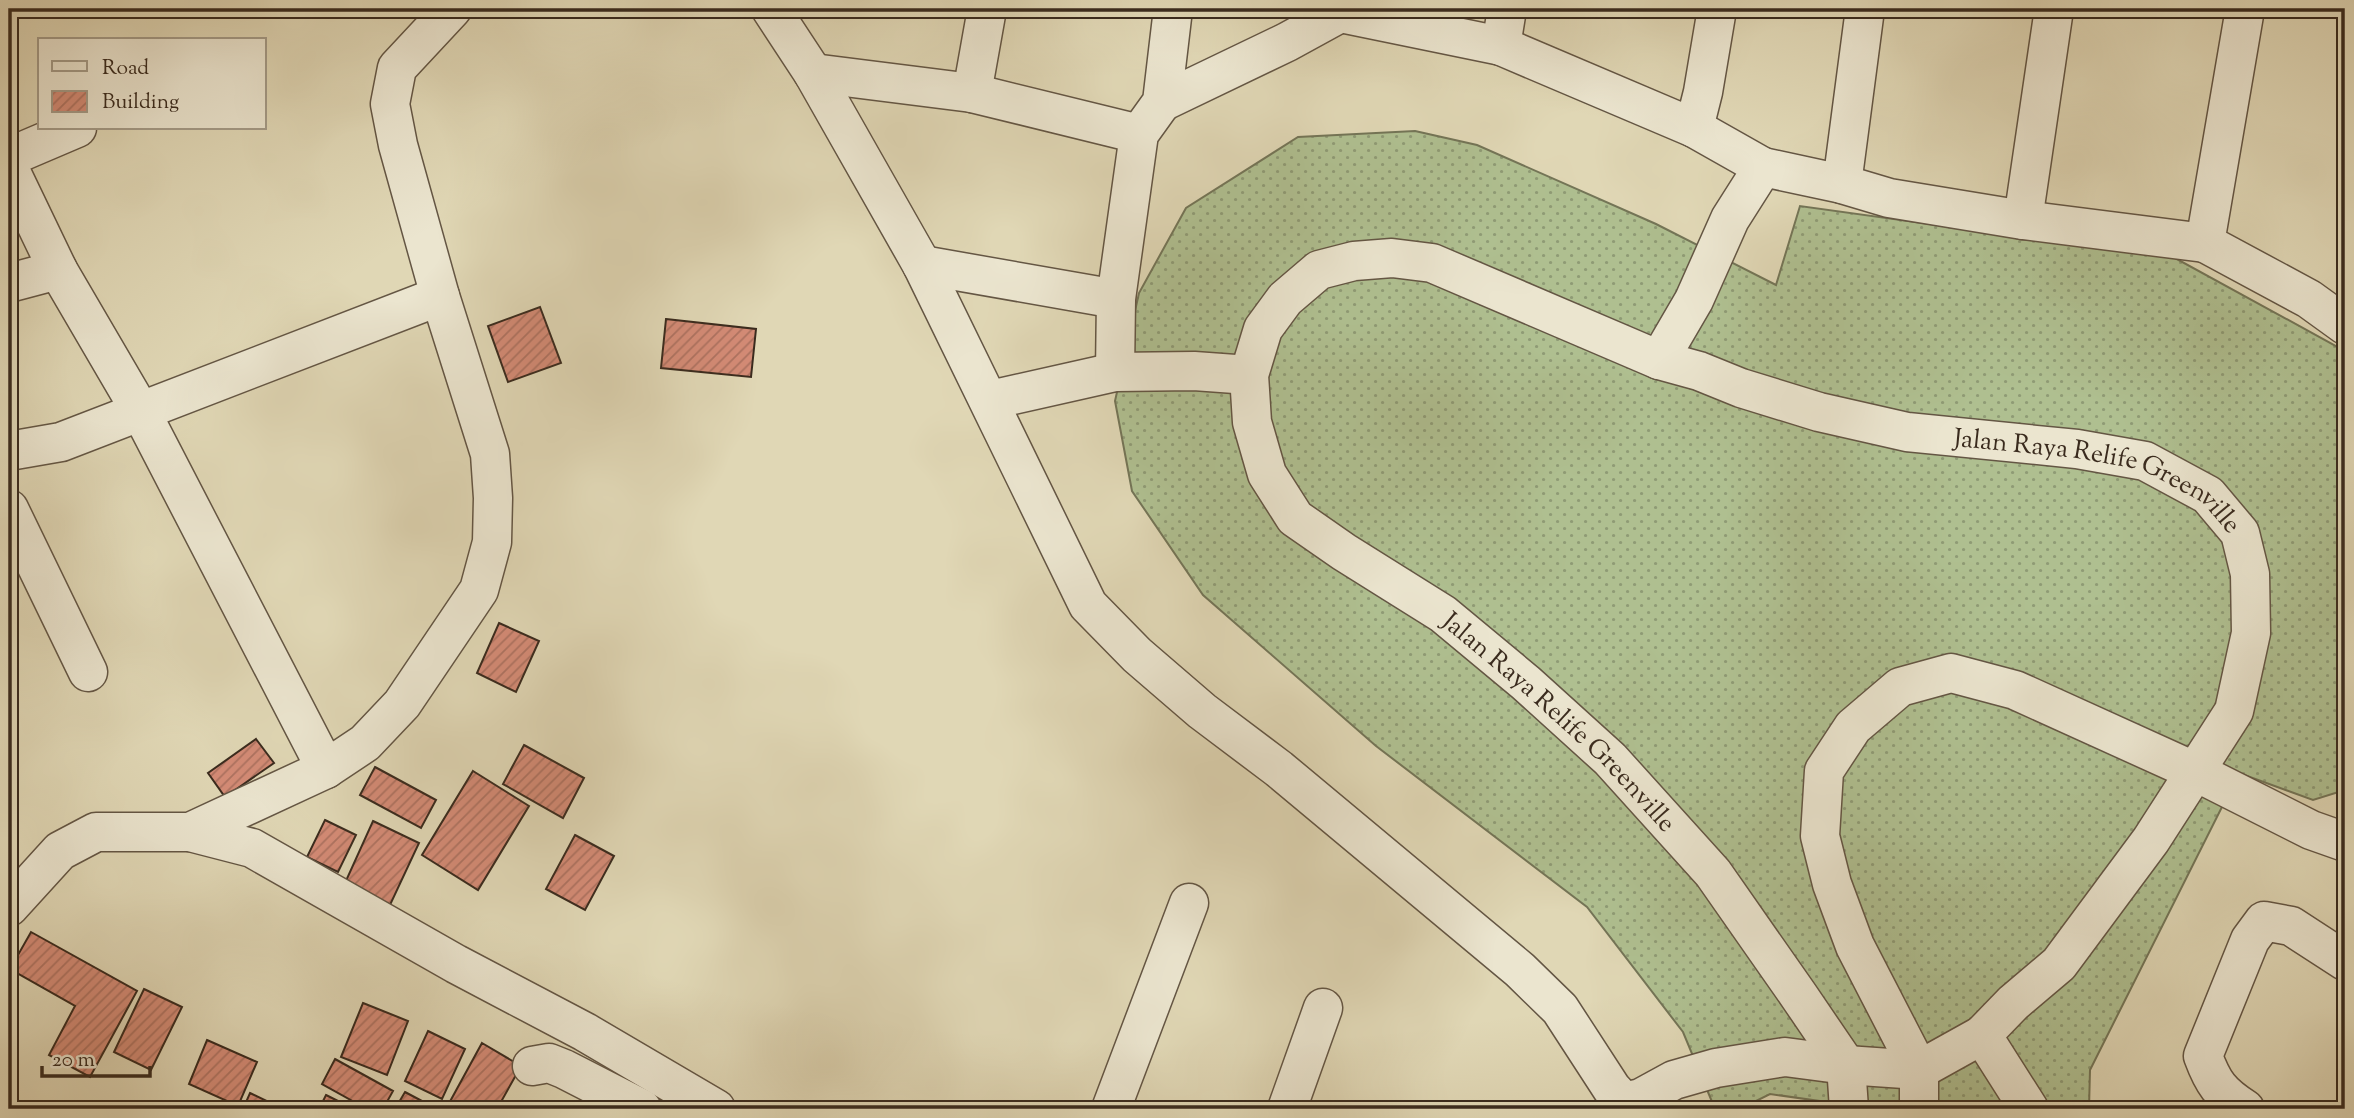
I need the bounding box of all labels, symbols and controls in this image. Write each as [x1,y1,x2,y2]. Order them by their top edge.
legend [38,38,266,130]
text: Road [102,54,149,84]
text: Building [102,88,179,118]
street label: Jalan Raya Relife Greenville [1950,421,2249,542]
street label: Jalan Raya Relife Greenville [1432,603,1683,841]
scale bar [42,1034,150,1078]
text: 20 m [52,1046,95,1076]

